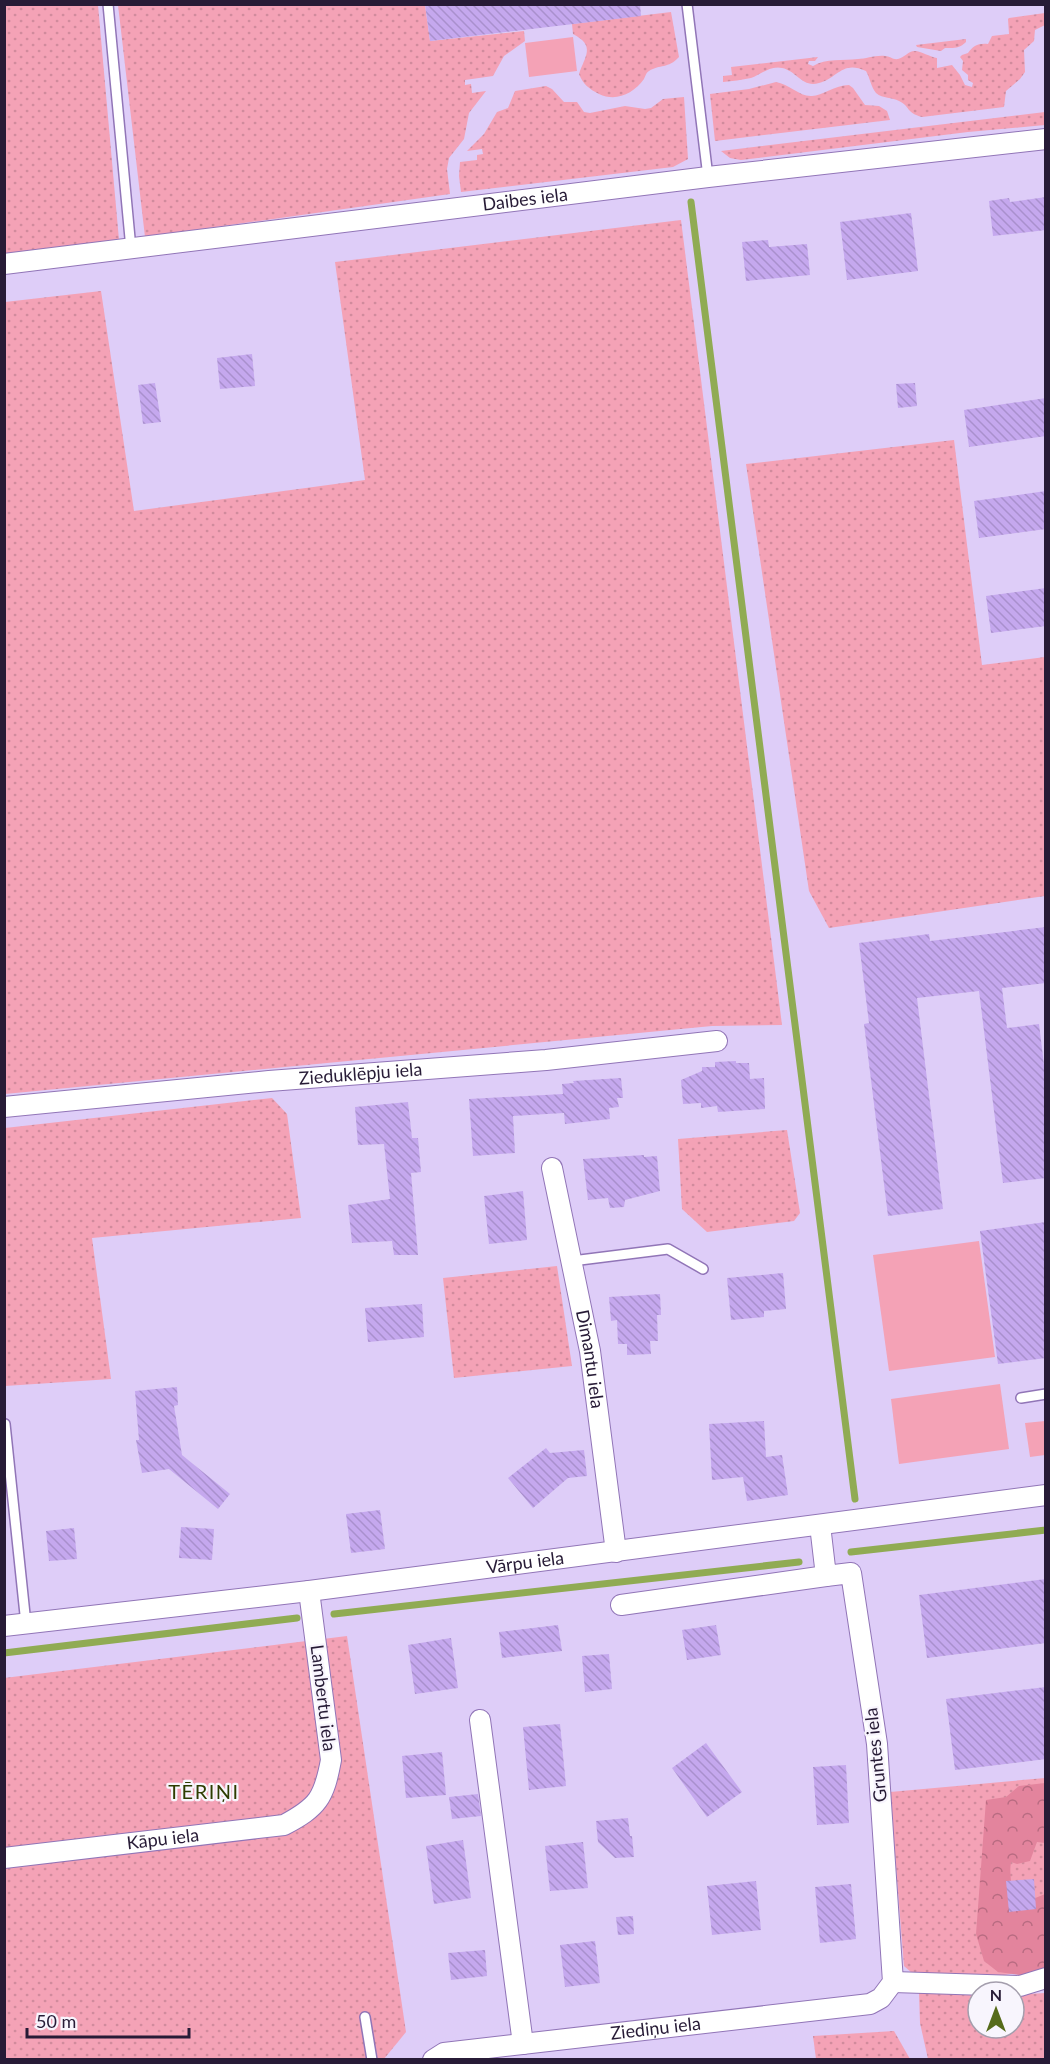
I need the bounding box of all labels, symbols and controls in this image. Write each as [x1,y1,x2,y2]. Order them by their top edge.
street label: Daibes iela [481,182,569,215]
street label: Zieduklēpju iela [298,1057,423,1089]
street label: Dimantu iela [572,1308,609,1410]
street label: Vārpu iela [485,1546,565,1578]
street label: Lambertu iela [307,1643,341,1752]
street label: Gruntes iela [859,1707,891,1803]
district label: TĒRIŅI [168,1779,240,1803]
street label: Kāpu iela [125,1823,200,1853]
north arrow [966,1980,1026,2040]
text: N [990,1985,1002,2004]
scale bar [27,2001,189,2039]
text: 50 m [36,2010,76,2032]
street label: Ziediņu iela [609,2012,702,2044]

